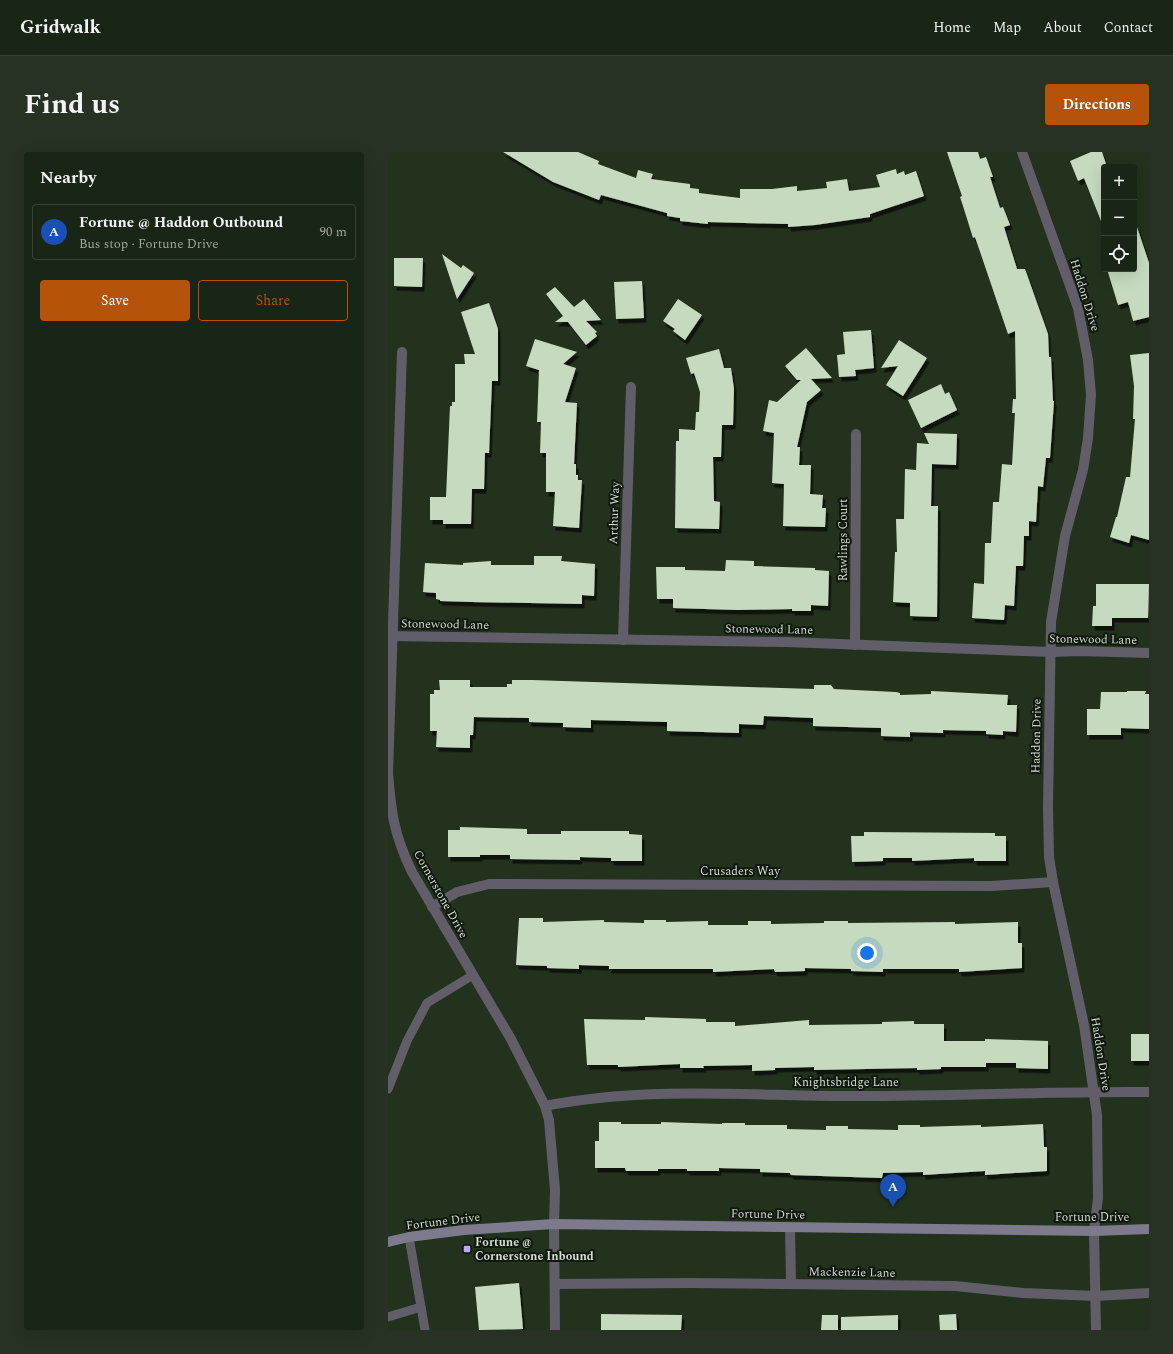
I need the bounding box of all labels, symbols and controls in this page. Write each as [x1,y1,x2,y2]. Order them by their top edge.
text: Gridwalk [20,13,101,42]
text: Home [933,17,971,38]
text: Map [993,17,1021,38]
text: About [1043,17,1082,38]
text: Contact [1104,17,1153,38]
text: Find us [24,83,120,126]
button: Directions [1045,84,1149,125]
map controls [1101,164,1137,272]
button: + [1101,164,1137,200]
text: Nearby [40,165,96,191]
button: − [1101,200,1137,236]
text: Fortune @ Haddon Outbound [79,211,283,234]
text: A [49,222,59,242]
text: 90 m [320,222,347,242]
text: Bus stop · Fortune Drive [79,234,219,254]
button: locate [1101,236,1137,272]
street label: Haddon Drive [1064,257,1105,334]
button: Save [40,280,190,321]
button: Share [198,280,348,321]
street label: Arthur Way [604,480,625,545]
street label: Rawlings Court [834,499,853,581]
street label: Stonewood Lane [401,614,489,635]
street label: Stonewood Lane [725,619,813,640]
street label: Stonewood Lane [1049,629,1137,650]
street label: Haddon Drive [1026,698,1047,774]
street label: Cornerstone Drive [408,847,473,942]
street label: Crusaders Way [700,862,781,881]
your location [857,943,877,963]
street label: Haddon Drive [1085,1016,1116,1093]
street label: Knightsbridge Lane [793,1073,899,1092]
pin: A [880,1174,906,1207]
street label: Fortune Drive [731,1204,806,1225]
street label: Fortune Drive [405,1208,481,1235]
street label: Fortune Drive [1055,1208,1129,1227]
place label: Fortune @ Cornerstone Inbound [475,1233,594,1266]
marker: Fortune @ Cornerstone Inbound [462,1244,472,1254]
street label: Mackenzie Lane [808,1262,896,1283]

